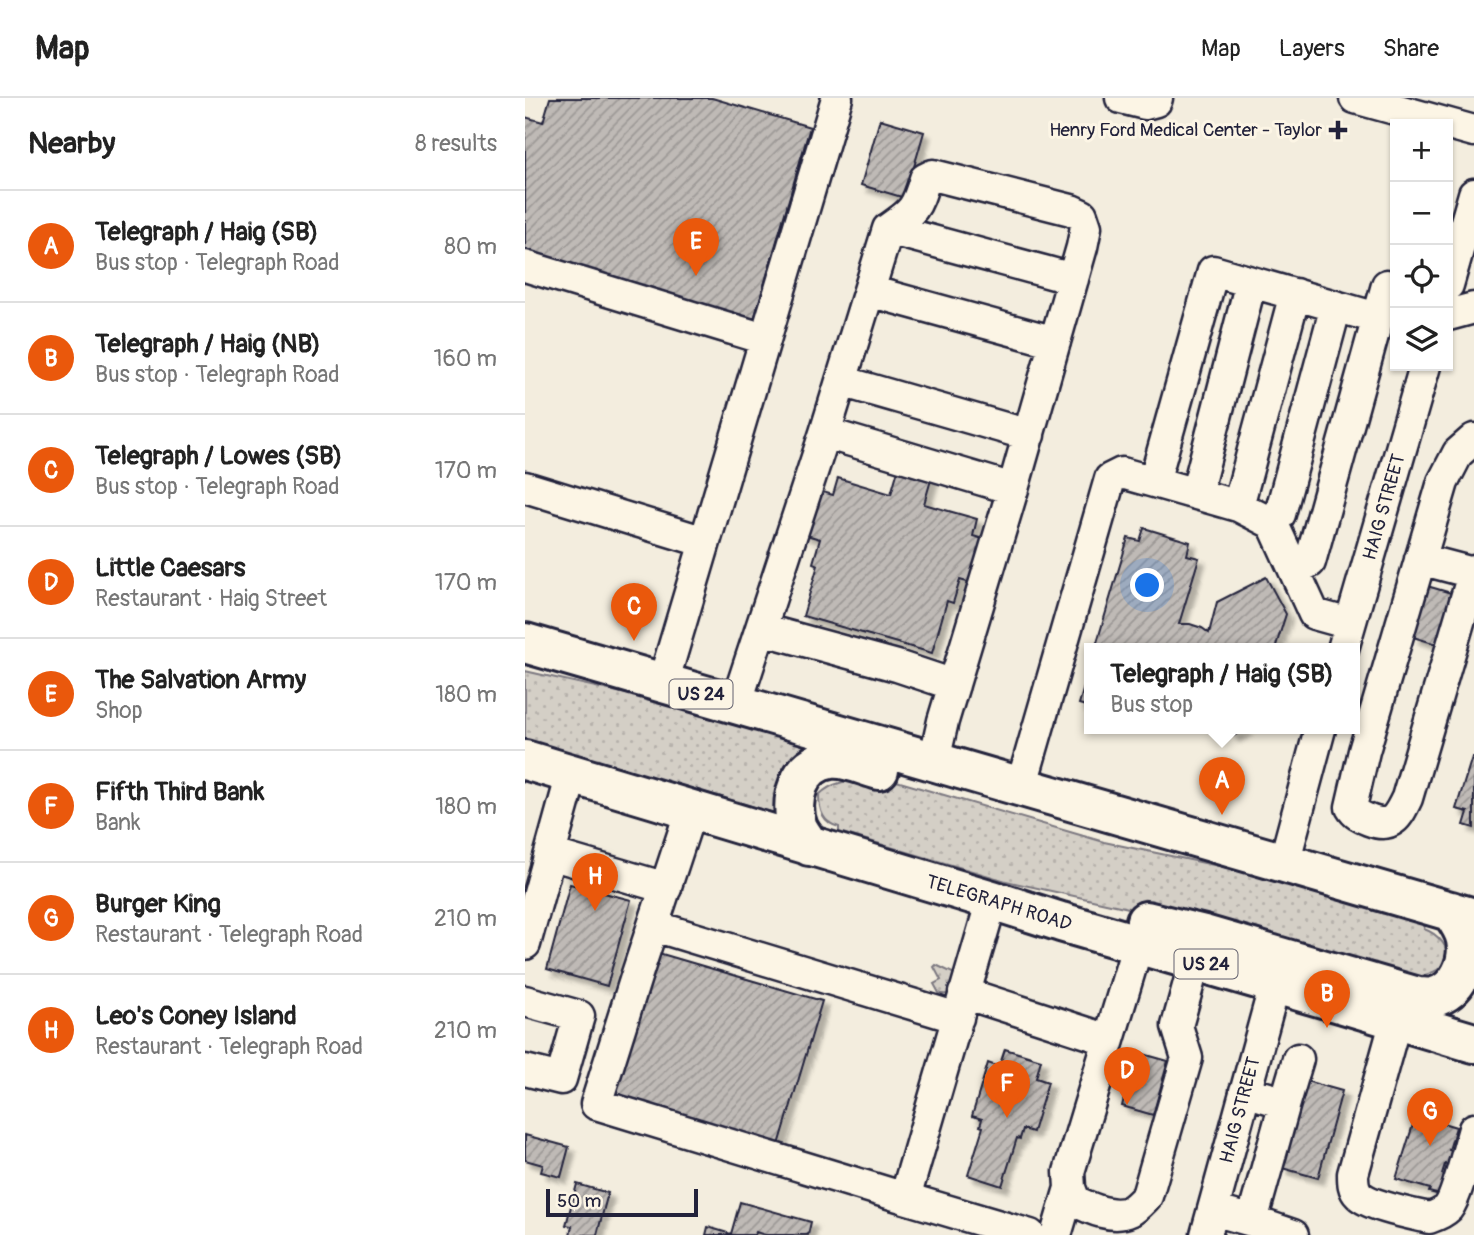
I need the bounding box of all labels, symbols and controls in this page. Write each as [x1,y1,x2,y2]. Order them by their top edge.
text: Map [35,28,90,69]
text: Map [1201,34,1241,63]
text: Layers [1279,34,1345,63]
text: Share [1383,34,1439,63]
place label: Henry Ford Medical Center - Taylor [1049,118,1322,142]
map controls [1390,119,1453,371]
button: + [1390,119,1453,182]
marker: Henry Ford Medical Center - Taylor [1328,120,1348,140]
text: Nearby [28,125,115,162]
text: 8 results [415,129,497,158]
button: − [1390,182,1453,245]
text: Telegraph / Haig (SB) [95,216,318,248]
pin: E [673,218,719,276]
text: A [44,232,58,261]
text: 80 m [444,232,497,261]
button: locate [1390,245,1453,308]
text: Bus stop · Telegraph Road [95,248,340,277]
button: layers [1390,308,1453,371]
text: Telegraph / Haig (NB) [95,328,321,360]
text: B [44,344,58,373]
text: 160 m [433,344,497,373]
text: Bus stop · Telegraph Road [95,360,340,389]
text: Telegraph / Lowes (SB) [95,440,343,472]
street label: HAIG STREET [1357,451,1411,563]
text: C [44,456,58,485]
text: 170 m [435,456,497,485]
text: Bus stop · Telegraph Road [95,472,340,501]
text: Little Caesars [95,552,245,584]
text: D [44,568,58,597]
text: 170 m [435,568,497,597]
your location [1130,568,1164,602]
pin: C [611,583,657,641]
text: Restaurant · Haig Street [95,584,327,613]
popup [1084,643,1360,734]
text: Telegraph / Haig (SB) [1110,658,1334,690]
text: The Salvation Army [95,664,306,696]
text: E [45,680,57,709]
text: 180 m [435,680,497,709]
road number: US 24 [669,680,733,708]
text: Bus stop [1110,690,1193,719]
text: Shop [95,696,143,725]
pin: A [1199,757,1245,815]
text: Fifth Third Bank [95,776,264,808]
text: F [44,792,58,821]
text: 180 m [435,792,497,821]
text: Bank [95,808,141,837]
pin: H [572,853,618,911]
street label: TELEGRAPH ROAD [923,869,1075,937]
text: Burger King [95,888,221,920]
text: G [43,904,59,933]
text: 210 m [434,904,497,933]
text: Restaurant · Telegraph Road [95,920,363,949]
road number: US 24 [1175,950,1237,978]
pin: B [1304,970,1350,1028]
text: Leo's Coney Island [95,1000,297,1032]
text: H [44,1016,58,1045]
text: 210 m [434,1016,497,1045]
text: Restaurant · Telegraph Road [95,1032,363,1061]
pin: D [1104,1047,1150,1105]
street label: HAIG STREET [1214,1054,1266,1166]
pin: F [984,1060,1030,1118]
pin: G [1407,1088,1453,1146]
scale bar [546,1186,698,1218]
text: 50 m [557,1189,601,1213]

